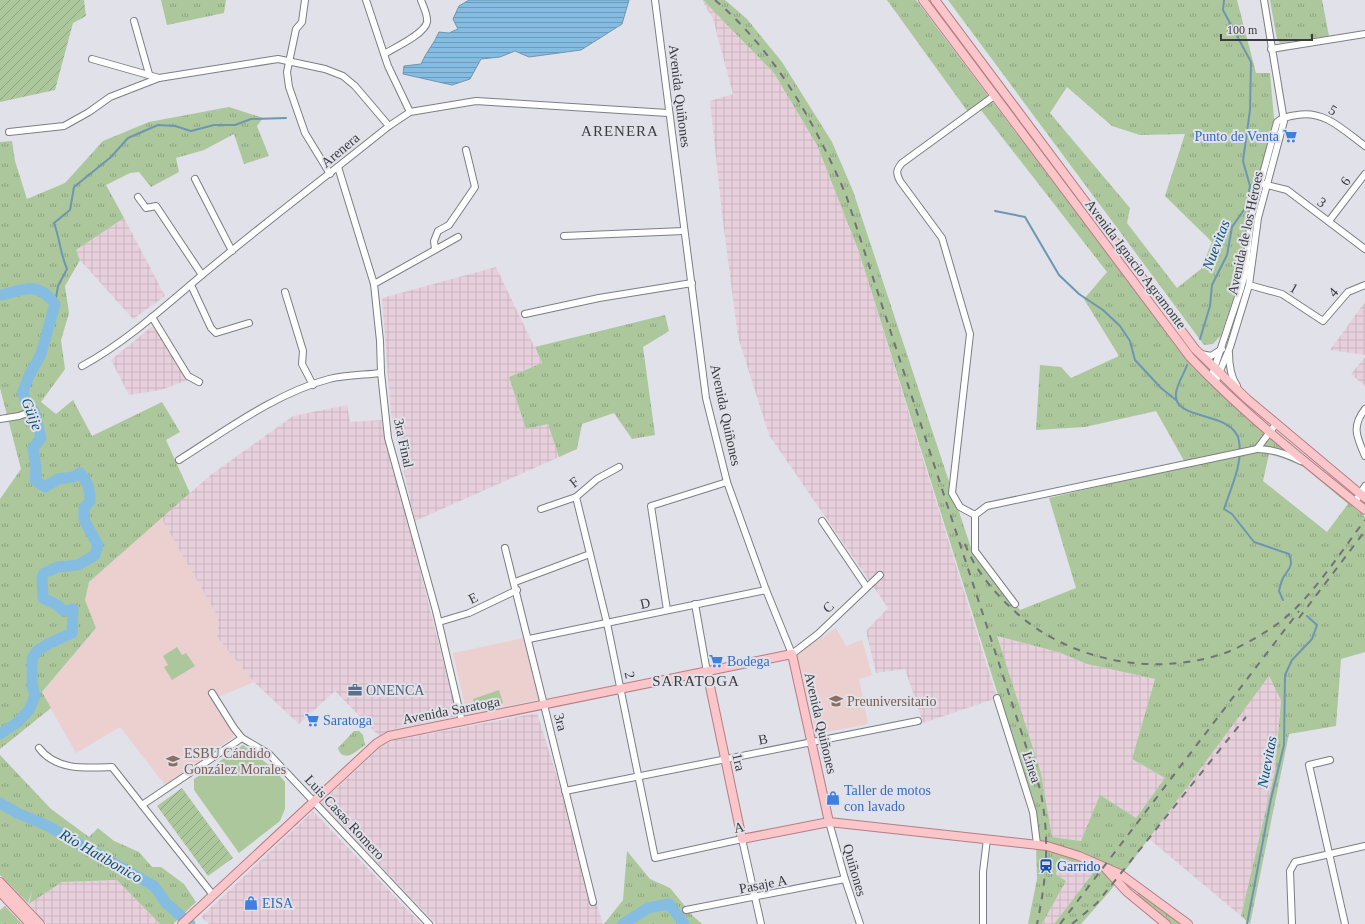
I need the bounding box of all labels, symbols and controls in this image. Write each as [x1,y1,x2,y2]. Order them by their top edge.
scale bar [1221,16,1312,42]
text: 100 m [1227,23,1258,37]
street label: Avenida Quiñones [666,44,693,148]
street label: 5 [1326,102,1340,119]
district label: ARENERA [581,123,659,139]
supermarket icon: Punto de Venta [1282,128,1298,144]
place label: Punto de Venta [1194,129,1280,144]
street label: Arenera [318,130,363,171]
street label: Avenida de los Héroes [1225,170,1266,296]
street label: 6 [1337,174,1353,189]
street label: 3 [1314,194,1329,211]
street label: Avenida Ignacio Agramonte [1082,197,1189,332]
water label: Nuevitas [1199,217,1233,273]
street label: 1 [1287,280,1301,297]
street label: 4 [1325,285,1341,300]
street label: Avenida Quiñones [707,363,744,467]
water label: Güije [19,396,46,433]
street label: 3ra Final [391,417,416,469]
street label: F [567,474,582,491]
street label: E [466,590,480,607]
street label: D [638,595,652,612]
street label: C [820,599,837,616]
supermarket icon: Bodega [708,653,724,669]
place label: Bodega [727,654,771,669]
street label: 2 [621,670,638,680]
street label: Avenida Quiñones [802,671,839,775]
district label: SARATOGA [652,673,740,689]
office icon: ONENCA [347,682,363,698]
place label: ONENCA [366,683,425,698]
school or university icon: Preuniversitario [828,693,844,709]
street label: Avenida Saratoga [401,694,502,727]
place label: Preuniversitario [847,694,936,709]
supermarket icon: Saratoga [304,712,320,728]
street label: 3ra [551,712,570,733]
place label: Saratoga [323,713,373,728]
street label: B [757,731,769,748]
water label: Nuevitas [1254,735,1280,790]
place label: ESBU Cándido González Morales [184,746,286,777]
street label: Línea [1019,750,1044,785]
street label: 1ra [729,752,748,773]
school or university icon: ESBU Cándido González Morales [165,753,181,769]
street label: Luis Casas Romero [302,772,388,863]
place label: Taller de motos con lavado [844,783,931,814]
shop icon: Taller de motos con lavado [825,790,841,806]
street label: A [733,819,746,836]
water label: Río Hatibonico [56,826,145,886]
street label: Quiñones [840,842,869,898]
station icon: Garrido [1038,858,1054,874]
place label: Garrido [1057,859,1101,874]
street label: Pasaje A [738,872,789,896]
shop icon: EISA [243,895,259,911]
place label: EISA [262,896,294,911]

